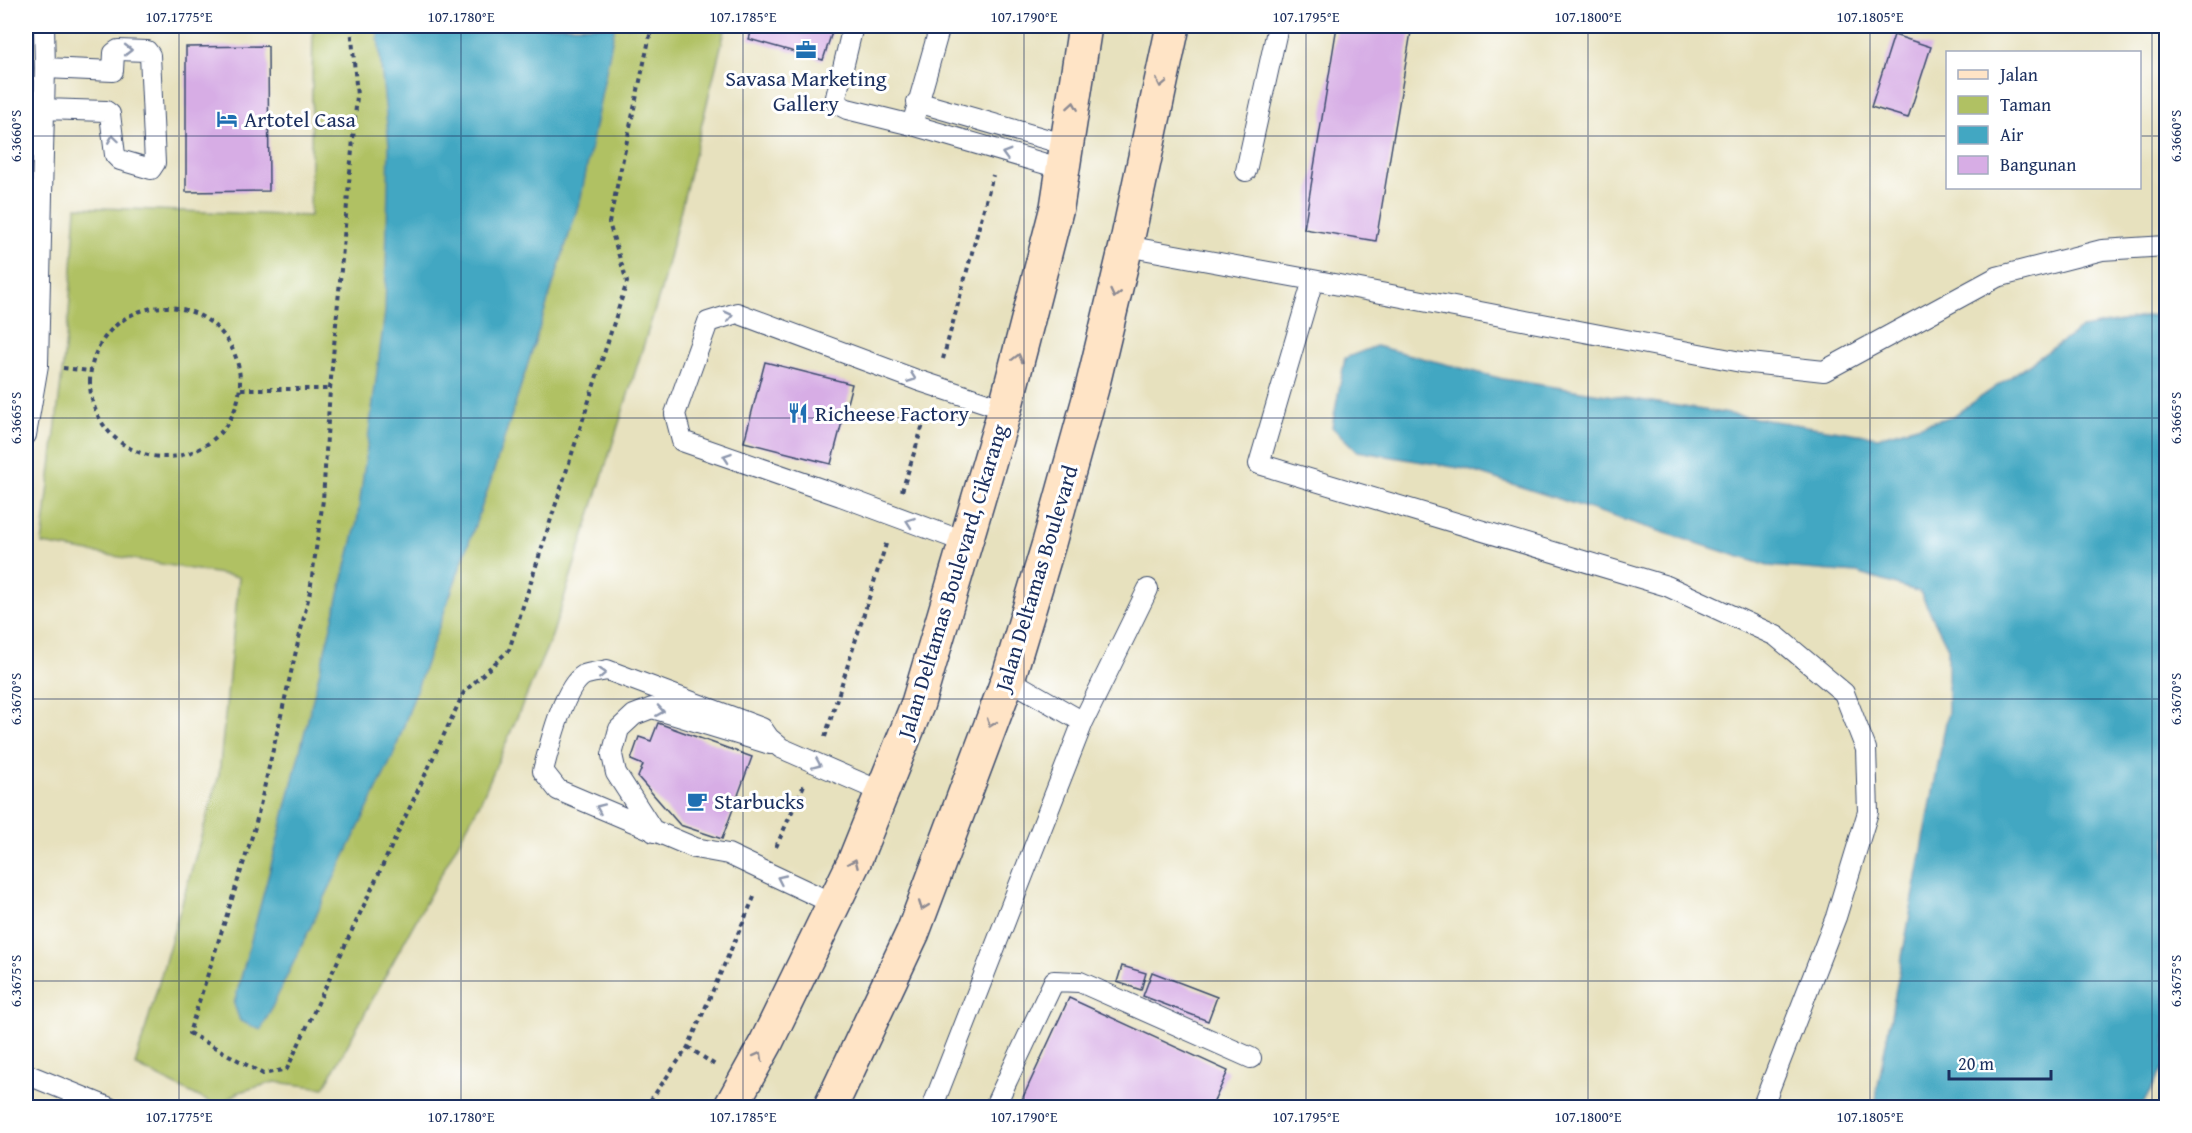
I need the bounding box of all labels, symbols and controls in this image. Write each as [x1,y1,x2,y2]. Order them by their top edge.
text: 107.1775°E [145,6,213,27]
text: 107.1780°E [427,6,495,27]
text: 107.1785°E [709,6,777,27]
text: 107.1790°E [990,6,1058,27]
text: 107.1795°E [1272,6,1340,27]
text: 107.1800°E [1554,6,1622,27]
text: 107.1805°E [1836,6,1904,27]
office icon: Savasa Marketing Gallery [794,38,818,62]
one-way arrow [123,44,132,56]
legend [1946,51,2141,189]
text: Jalan [1998,61,2038,88]
place label: Savasa Marketing Gallery [725,62,887,119]
one-way arrow [1155,77,1168,87]
text: Taman [2000,91,2051,118]
one-way arrow [1066,102,1078,111]
place label: Artotel Casa [244,103,357,135]
hotel icon: Artotel Casa [215,107,239,131]
text: 6.3660°S [5,110,26,162]
text: 6.3660°S [2165,110,2186,162]
text: Air [2000,121,2024,148]
one-way arrow [108,134,120,144]
one-way arrow [1002,148,1012,161]
text: Bangunan [2000,151,2076,178]
one-way arrow [1109,288,1122,298]
one-way arrow [724,311,734,324]
one-way arrow [1011,353,1024,363]
one-way arrow [906,370,917,383]
text: 6.3665°S [5,392,26,444]
text: 6.3665°S [2165,392,2186,444]
place label: Richeese Factory [815,397,969,429]
restaurant icon: Richeese Factory [786,401,810,425]
street label: Jalan Deltamas Boulevard, Cikarang [888,420,1015,745]
one-way arrow [722,451,733,464]
street label: Jalan Deltamas Boulevard [986,461,1086,698]
one-way arrow [906,517,917,529]
one-way arrow [598,666,607,679]
text: 6.3670°S [5,673,26,725]
text: 6.3670°S [2165,673,2186,725]
one-way arrow [655,704,665,716]
one-way arrow [986,717,999,728]
one-way arrow [811,757,822,769]
place label: Starbucks [714,785,805,817]
cafe icon: Starbucks [685,789,709,813]
one-way arrow [596,803,607,815]
one-way arrow [846,858,858,869]
one-way arrow [777,874,788,886]
one-way arrow [918,900,930,911]
text: 6.3675°S [5,955,26,1007]
text: 6.3675°S [2165,955,2186,1007]
scale bar [1949,1043,2051,1081]
text: 20 m [1958,1050,1994,1077]
one-way arrow [752,1052,763,1063]
text: 107.1775°E [145,1106,213,1127]
text: 107.1780°E [427,1106,495,1127]
text: 107.1785°E [709,1106,777,1127]
text: 107.1790°E [990,1106,1058,1127]
text: 107.1795°E [1272,1106,1340,1127]
text: 107.1800°E [1554,1106,1622,1127]
text: 107.1805°E [1836,1106,1904,1127]

